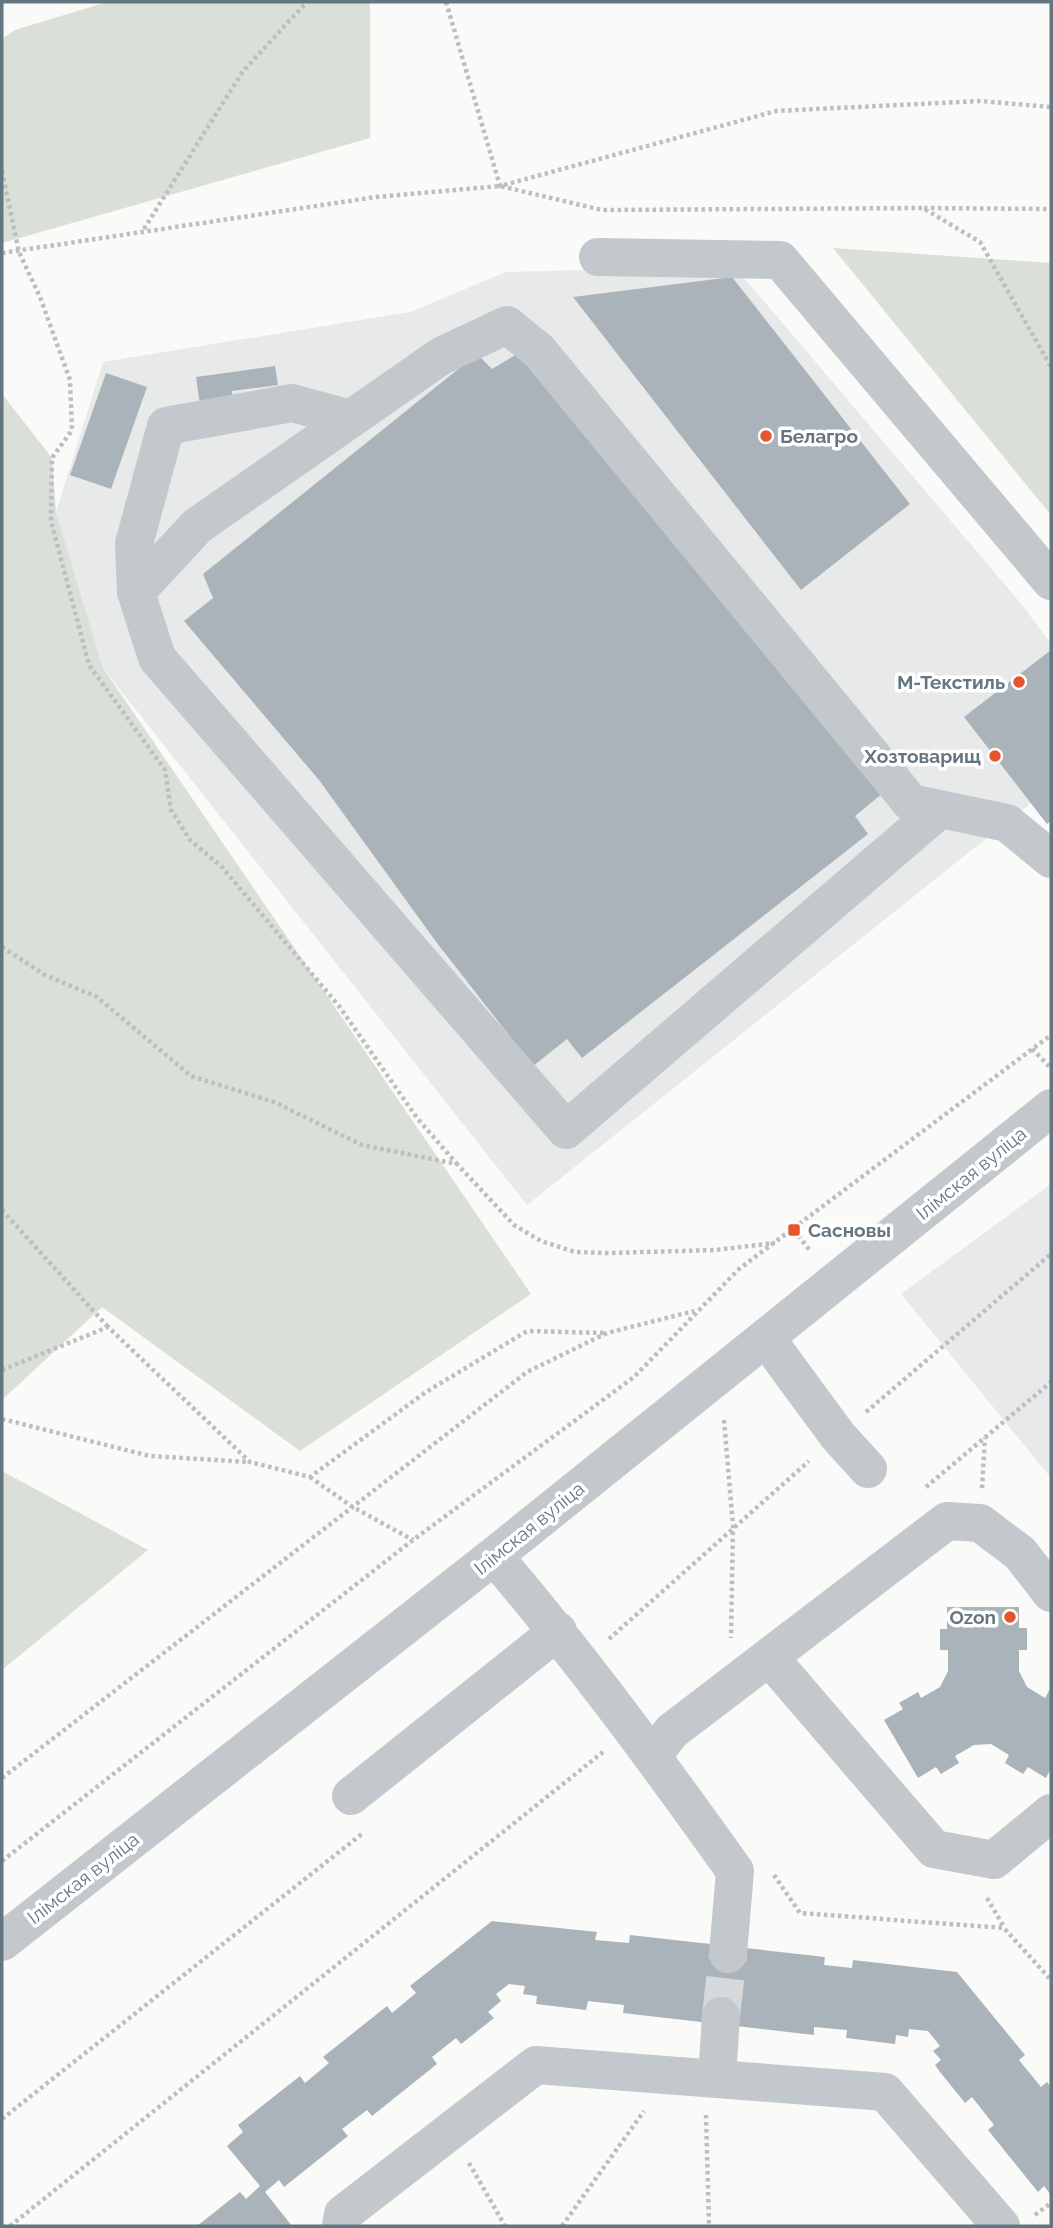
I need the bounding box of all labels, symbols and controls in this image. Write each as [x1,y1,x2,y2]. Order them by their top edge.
place label: Белагро [780,425,858,447]
marker: Белагро [758,428,774,444]
place label: М-Текстиль [897,671,1005,693]
marker: М-Текстиль [1011,674,1027,690]
place label: Хозтоварищ [863,745,981,767]
marker: Хозтоварищ [987,748,1003,764]
street label: Ілімская вуліца [912,1122,1030,1224]
place label: Сасновы [808,1219,891,1241]
marker: Сасновы [786,1222,802,1238]
street label: Ілімская вуліца [470,1477,588,1579]
place label: Ozon [949,1606,996,1628]
marker: Ozon [1002,1609,1018,1625]
street label: Ілімская вуліца [23,1828,143,1928]

